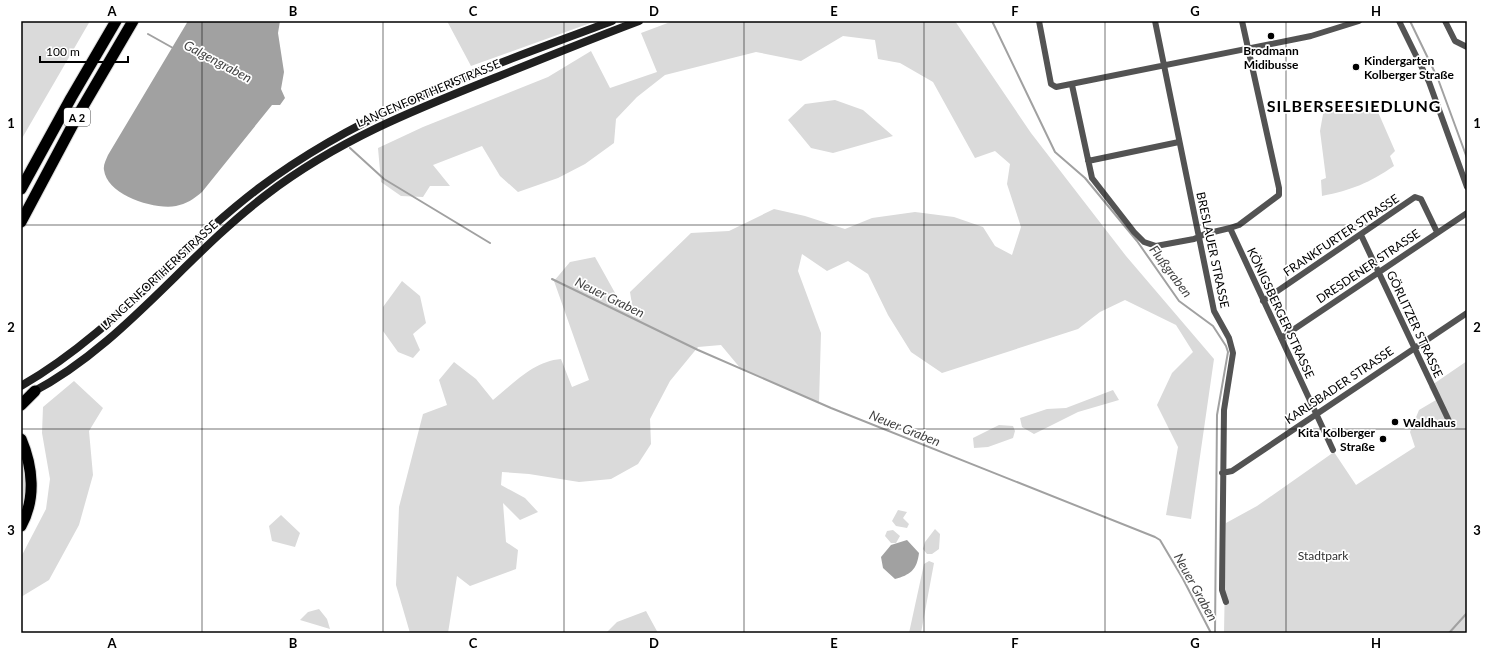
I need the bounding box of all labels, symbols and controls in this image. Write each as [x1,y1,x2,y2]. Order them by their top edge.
text: A [106,3,117,19]
text: B [289,3,298,19]
text: C [469,3,478,19]
text: D [649,3,659,19]
text: E [830,3,838,19]
text: F [1011,3,1019,19]
text: G [1190,3,1200,19]
text: H [1371,3,1381,19]
marker: Brodmann Midibusse [1266,31,1276,41]
water label: Galgengraben [181,36,255,86]
scale bar [40,38,128,64]
place label: Brodmann Midibusse [1243,43,1299,72]
text: 100 m [46,44,80,59]
place label: Kindergarten Kolberger Straße [1364,53,1455,82]
street label: LANGENFORTHER STRASSE [354,56,502,130]
marker: Kindergarten Kolberger Straße [1351,62,1361,72]
district label: SILBERSEESIEDLUNG [1267,96,1441,115]
road number: A 2 [64,108,90,126]
text: 1 [7,115,15,131]
text: 1 [1473,115,1481,131]
street label: BRESLAUER STRASSE [1193,191,1233,310]
street label: FRANKFURTER STRASSE [1280,191,1402,279]
street label: LANGENFORTHER STRASSE [97,217,221,333]
street label: DRESDENER STRASSE [1313,226,1423,306]
water label: Flußgraben [1146,242,1196,300]
street label: KÖNIGSBERGER STRASSE [1244,245,1318,381]
street label: GÖRLITZER STRASSE [1384,268,1446,380]
water label: Neuer Graben [573,273,647,321]
text: 2 [7,319,15,335]
text: 2 [1473,319,1481,335]
street label: KARLSBADER STRASSE [1282,343,1396,427]
water label: Neuer Graben [867,407,943,450]
place label: Waldhaus [1403,415,1456,430]
marker: Waldhaus [1390,417,1400,427]
place label: Kita Kolberger Straße [1298,425,1376,454]
marker: Kita Kolberger Straße [1378,434,1388,444]
text: 3 [7,522,15,538]
text: 3 [1473,522,1481,538]
park label: Stadtpark [1298,548,1349,563]
water label: Neuer Graben [1171,550,1221,624]
text: A [106,635,117,651]
text: B [289,635,298,651]
text: C [469,635,478,651]
text: D [649,635,659,651]
text: E [830,635,838,651]
text: F [1011,635,1019,651]
text: G [1190,635,1200,651]
text: H [1371,635,1381,651]

